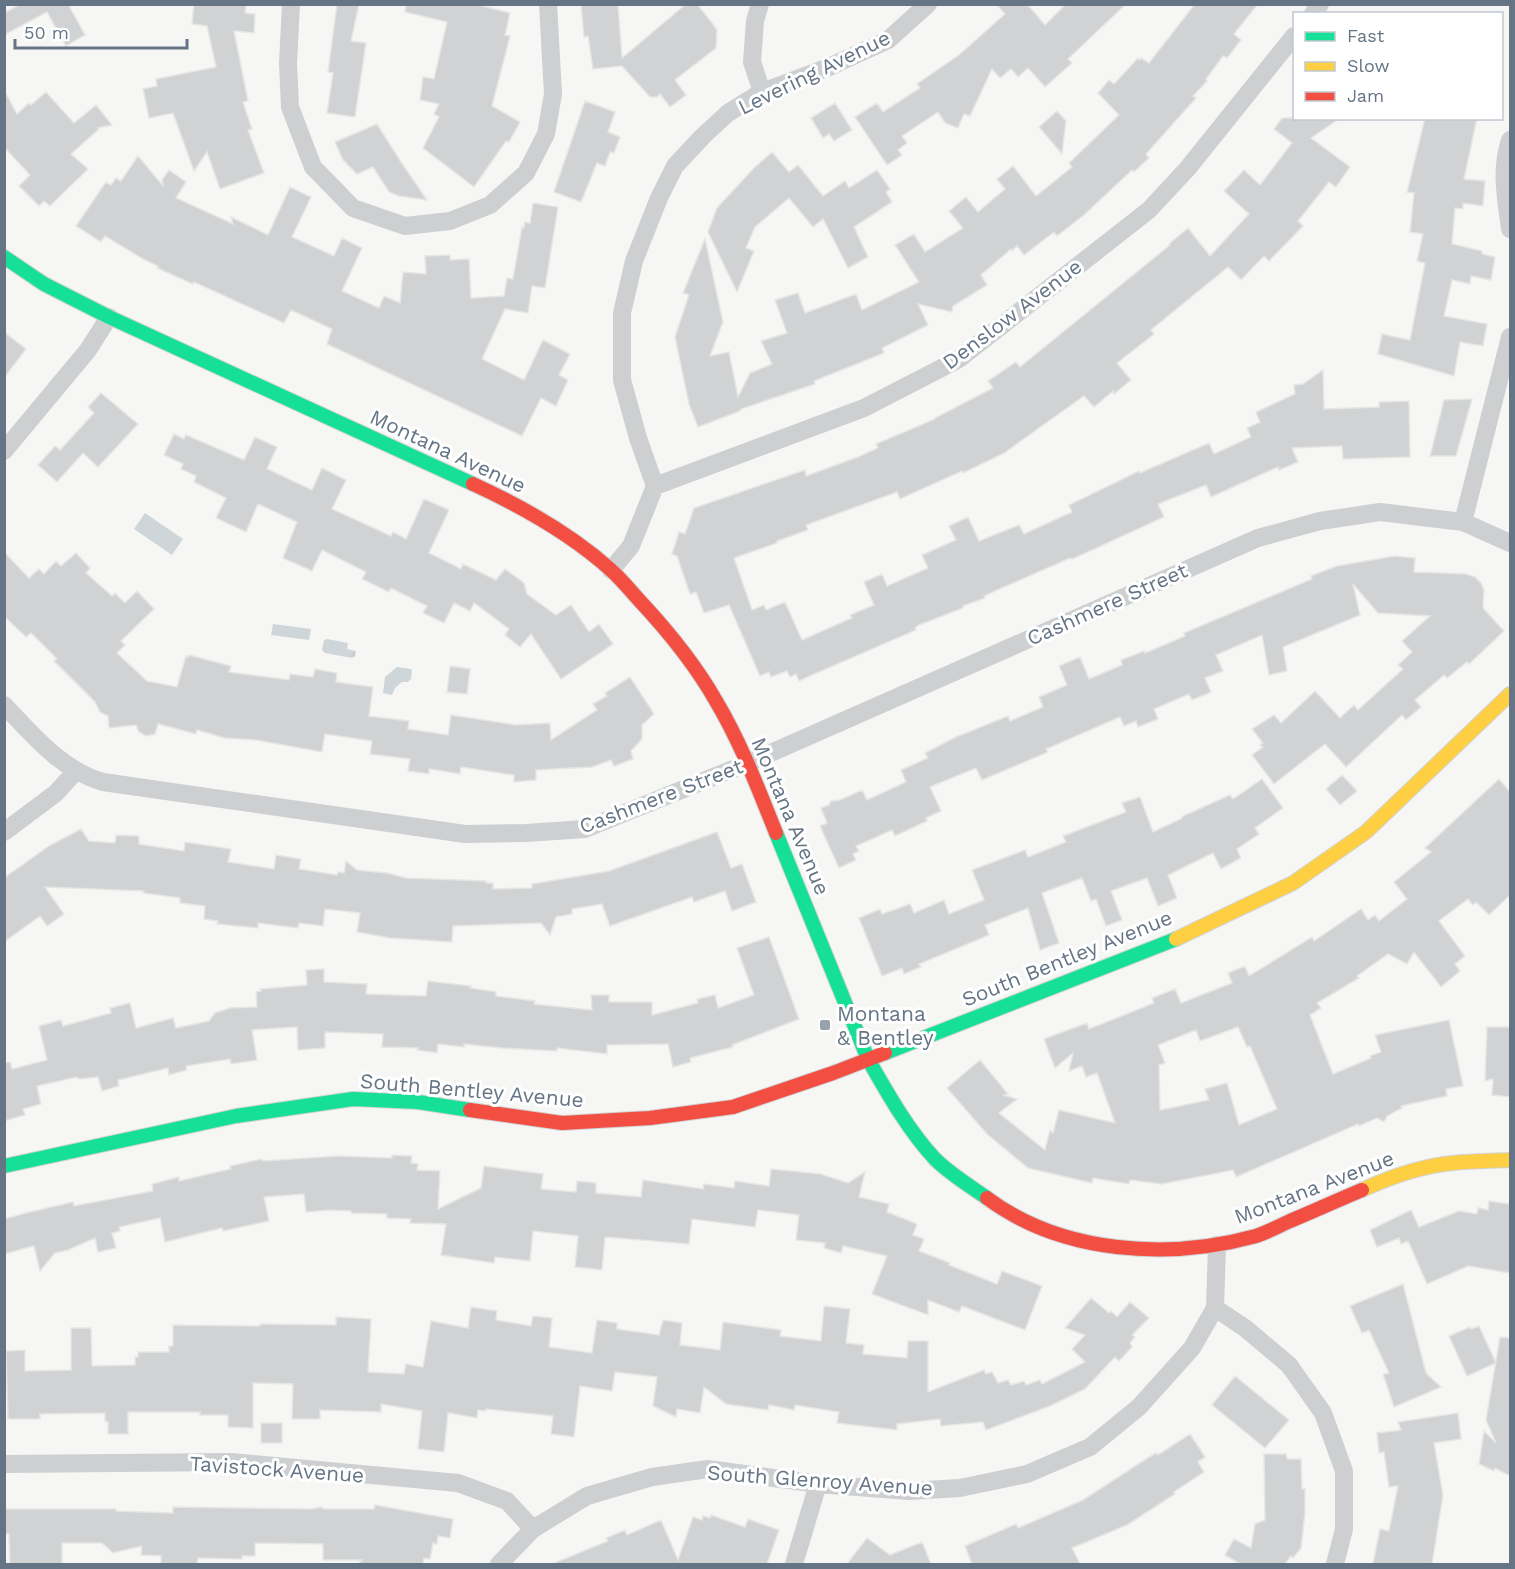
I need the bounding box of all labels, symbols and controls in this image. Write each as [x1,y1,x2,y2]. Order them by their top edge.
scale bar [15,12,188,50]
legend [1293,12,1503,120]
text: 50 m [24,22,69,43]
street label: Levering Avenue [734,24,894,120]
text: Fast [1347,25,1385,46]
text: Slow [1347,55,1390,76]
text: Jam [1347,85,1384,106]
street label: Denslow Avenue [938,254,1086,374]
street label: Montana Avenue [366,404,530,498]
street label: Cashmere Street [1023,557,1191,651]
street label: Montana Avenue [746,733,836,899]
street label: Cashmere Street [576,753,747,839]
street label: South Bentley Avenue [958,904,1176,1012]
place label: Montana & Bentley [837,1001,934,1050]
marker: Montana & Bentley [818,1018,832,1032]
street label: South Bentley Avenue [359,1068,585,1112]
street label: Montana Avenue [1231,1145,1397,1229]
street label: Tavistock Avenue [189,1450,365,1488]
street label: South Glenroy Avenue [706,1460,934,1500]

